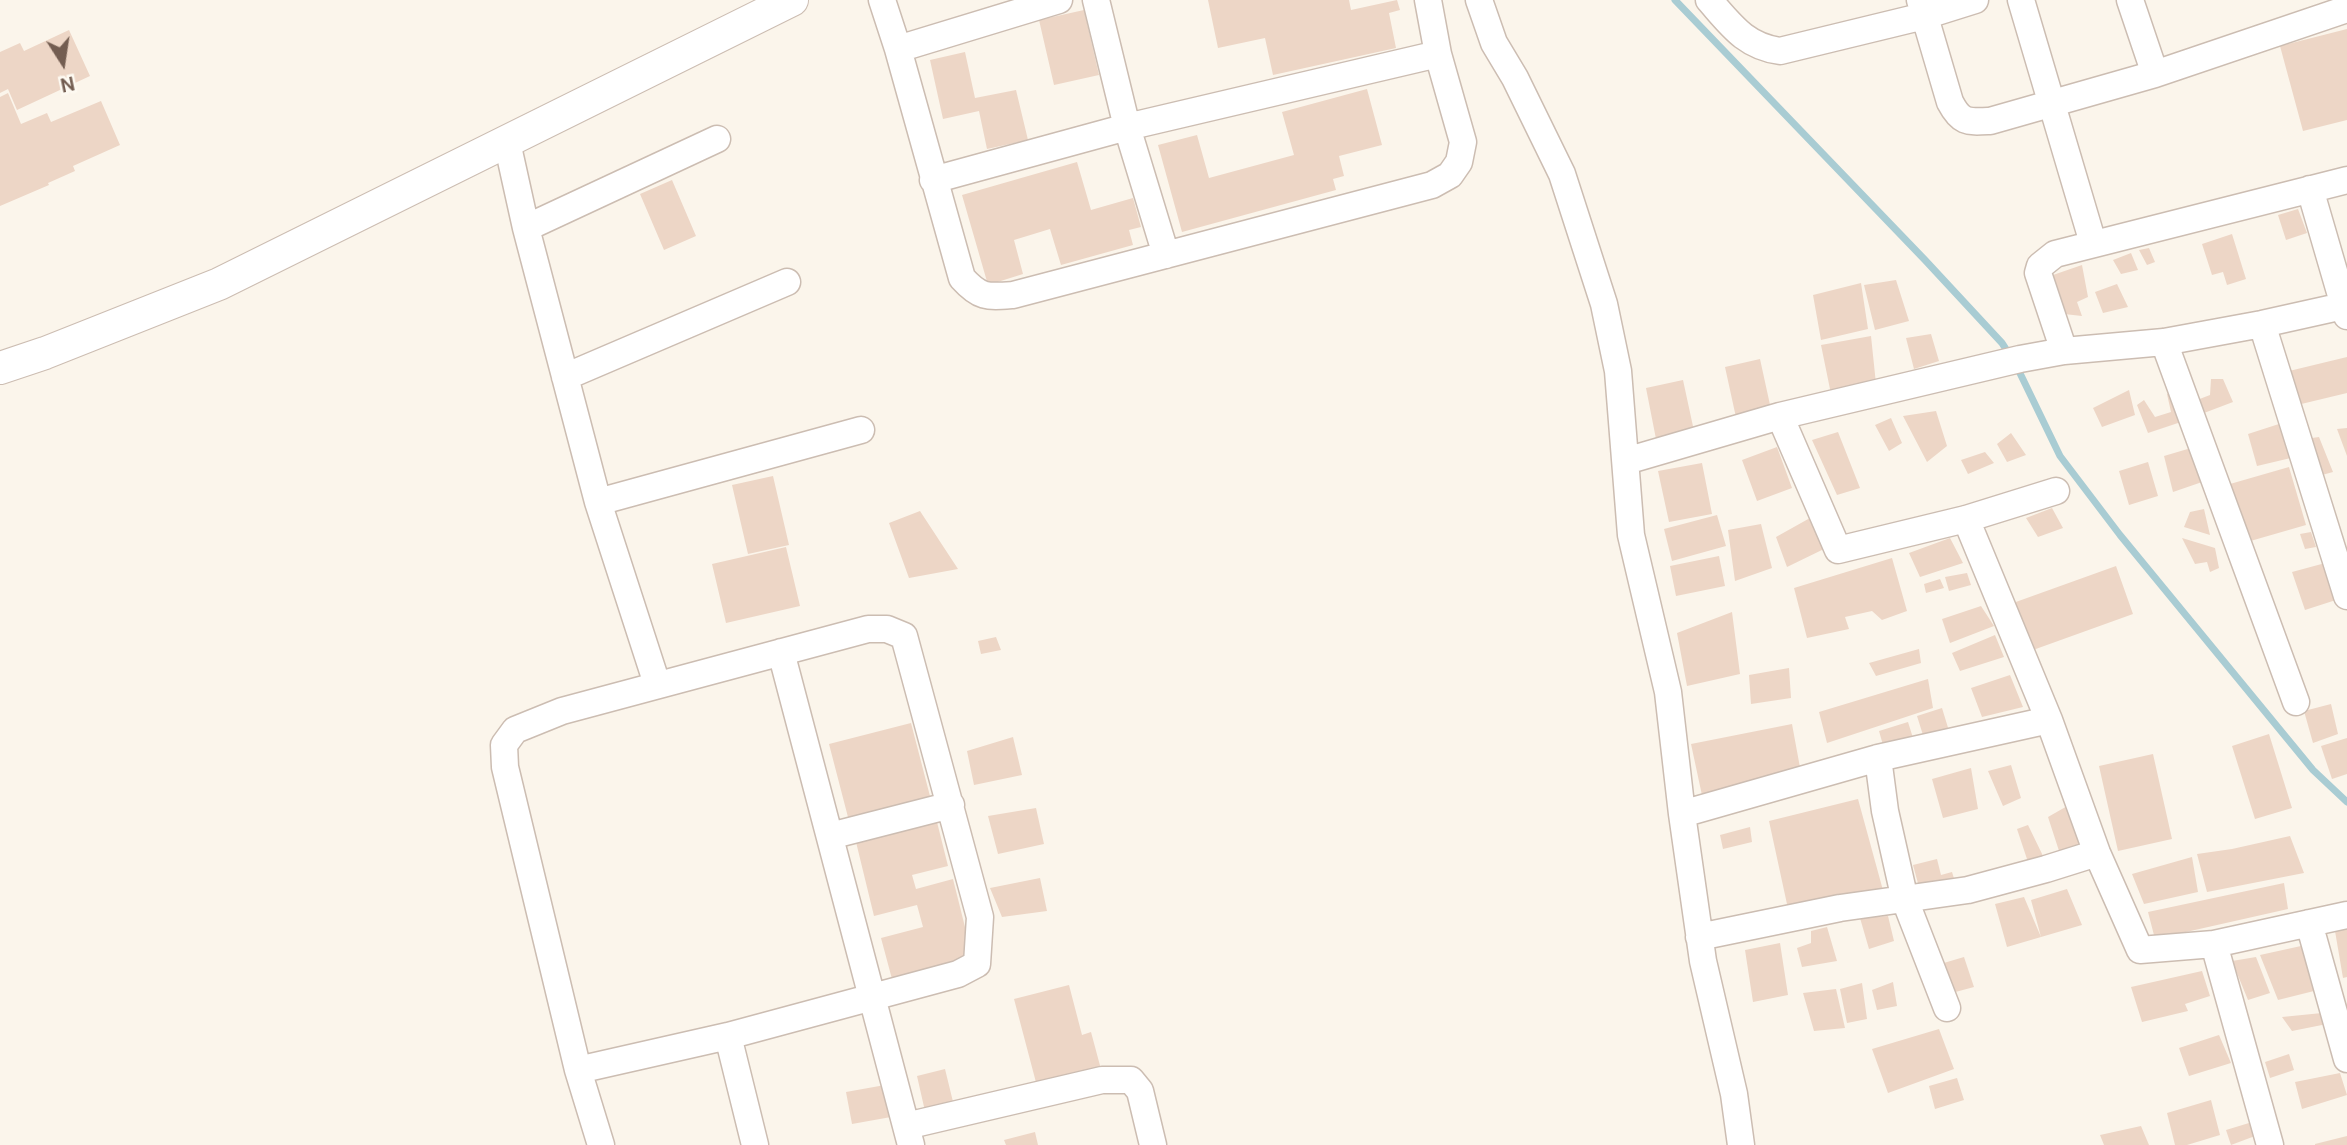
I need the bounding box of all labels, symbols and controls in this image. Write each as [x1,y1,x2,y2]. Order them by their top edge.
north arrow [28,28,98,98]
text: N [58,70,77,98]

